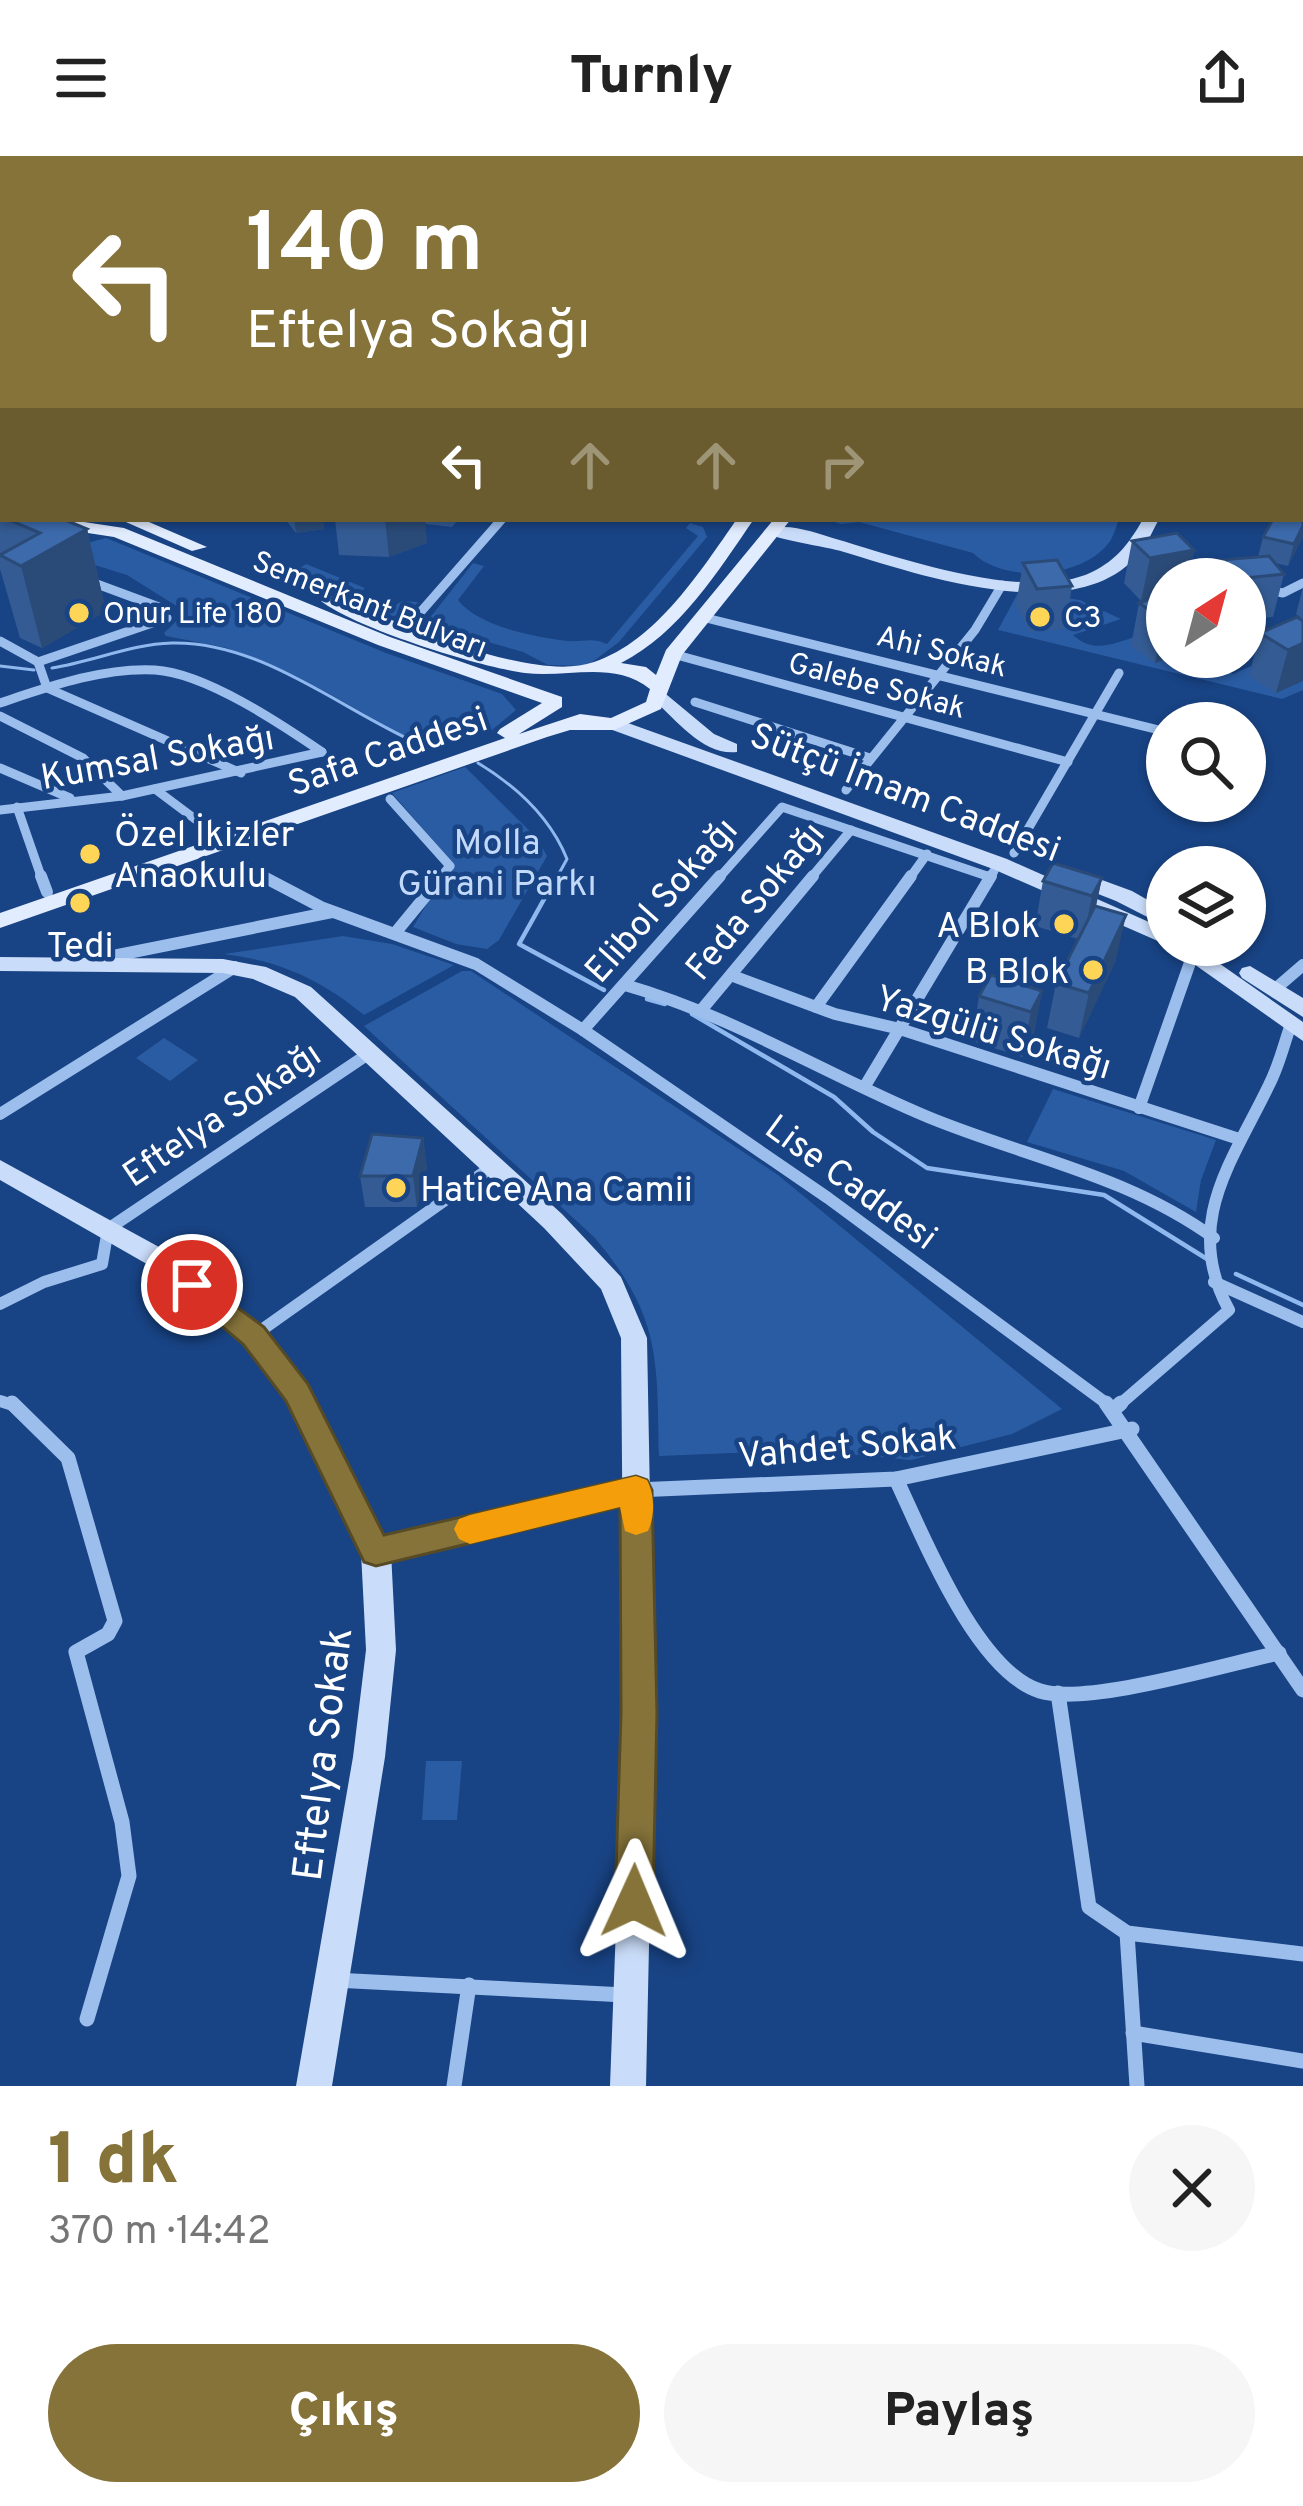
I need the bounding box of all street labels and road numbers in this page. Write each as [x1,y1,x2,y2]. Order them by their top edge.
street label: Semerkant Bulvarı [247,545,492,668]
street label: Ahi Sokak [872,619,1010,687]
street label: Galebe Sokak [784,646,969,729]
street label: Safa Caddesi [282,698,494,809]
street label: Sütçü İmam Caddesi [743,713,1067,875]
street label: Kumsal Sokağı [37,717,278,803]
street label: Elibol Sokağı [577,809,749,994]
street label: Feda Sokağı [677,814,837,991]
street label: Yazgülü Sokağı [869,977,1116,1093]
street label: Eftelya Sokağı [115,1033,331,1200]
street label: Lise Caddesi [754,1106,945,1262]
street label: Vahdet Sokak [736,1417,959,1481]
street label: Eftelya Sokak [284,1625,367,1884]

